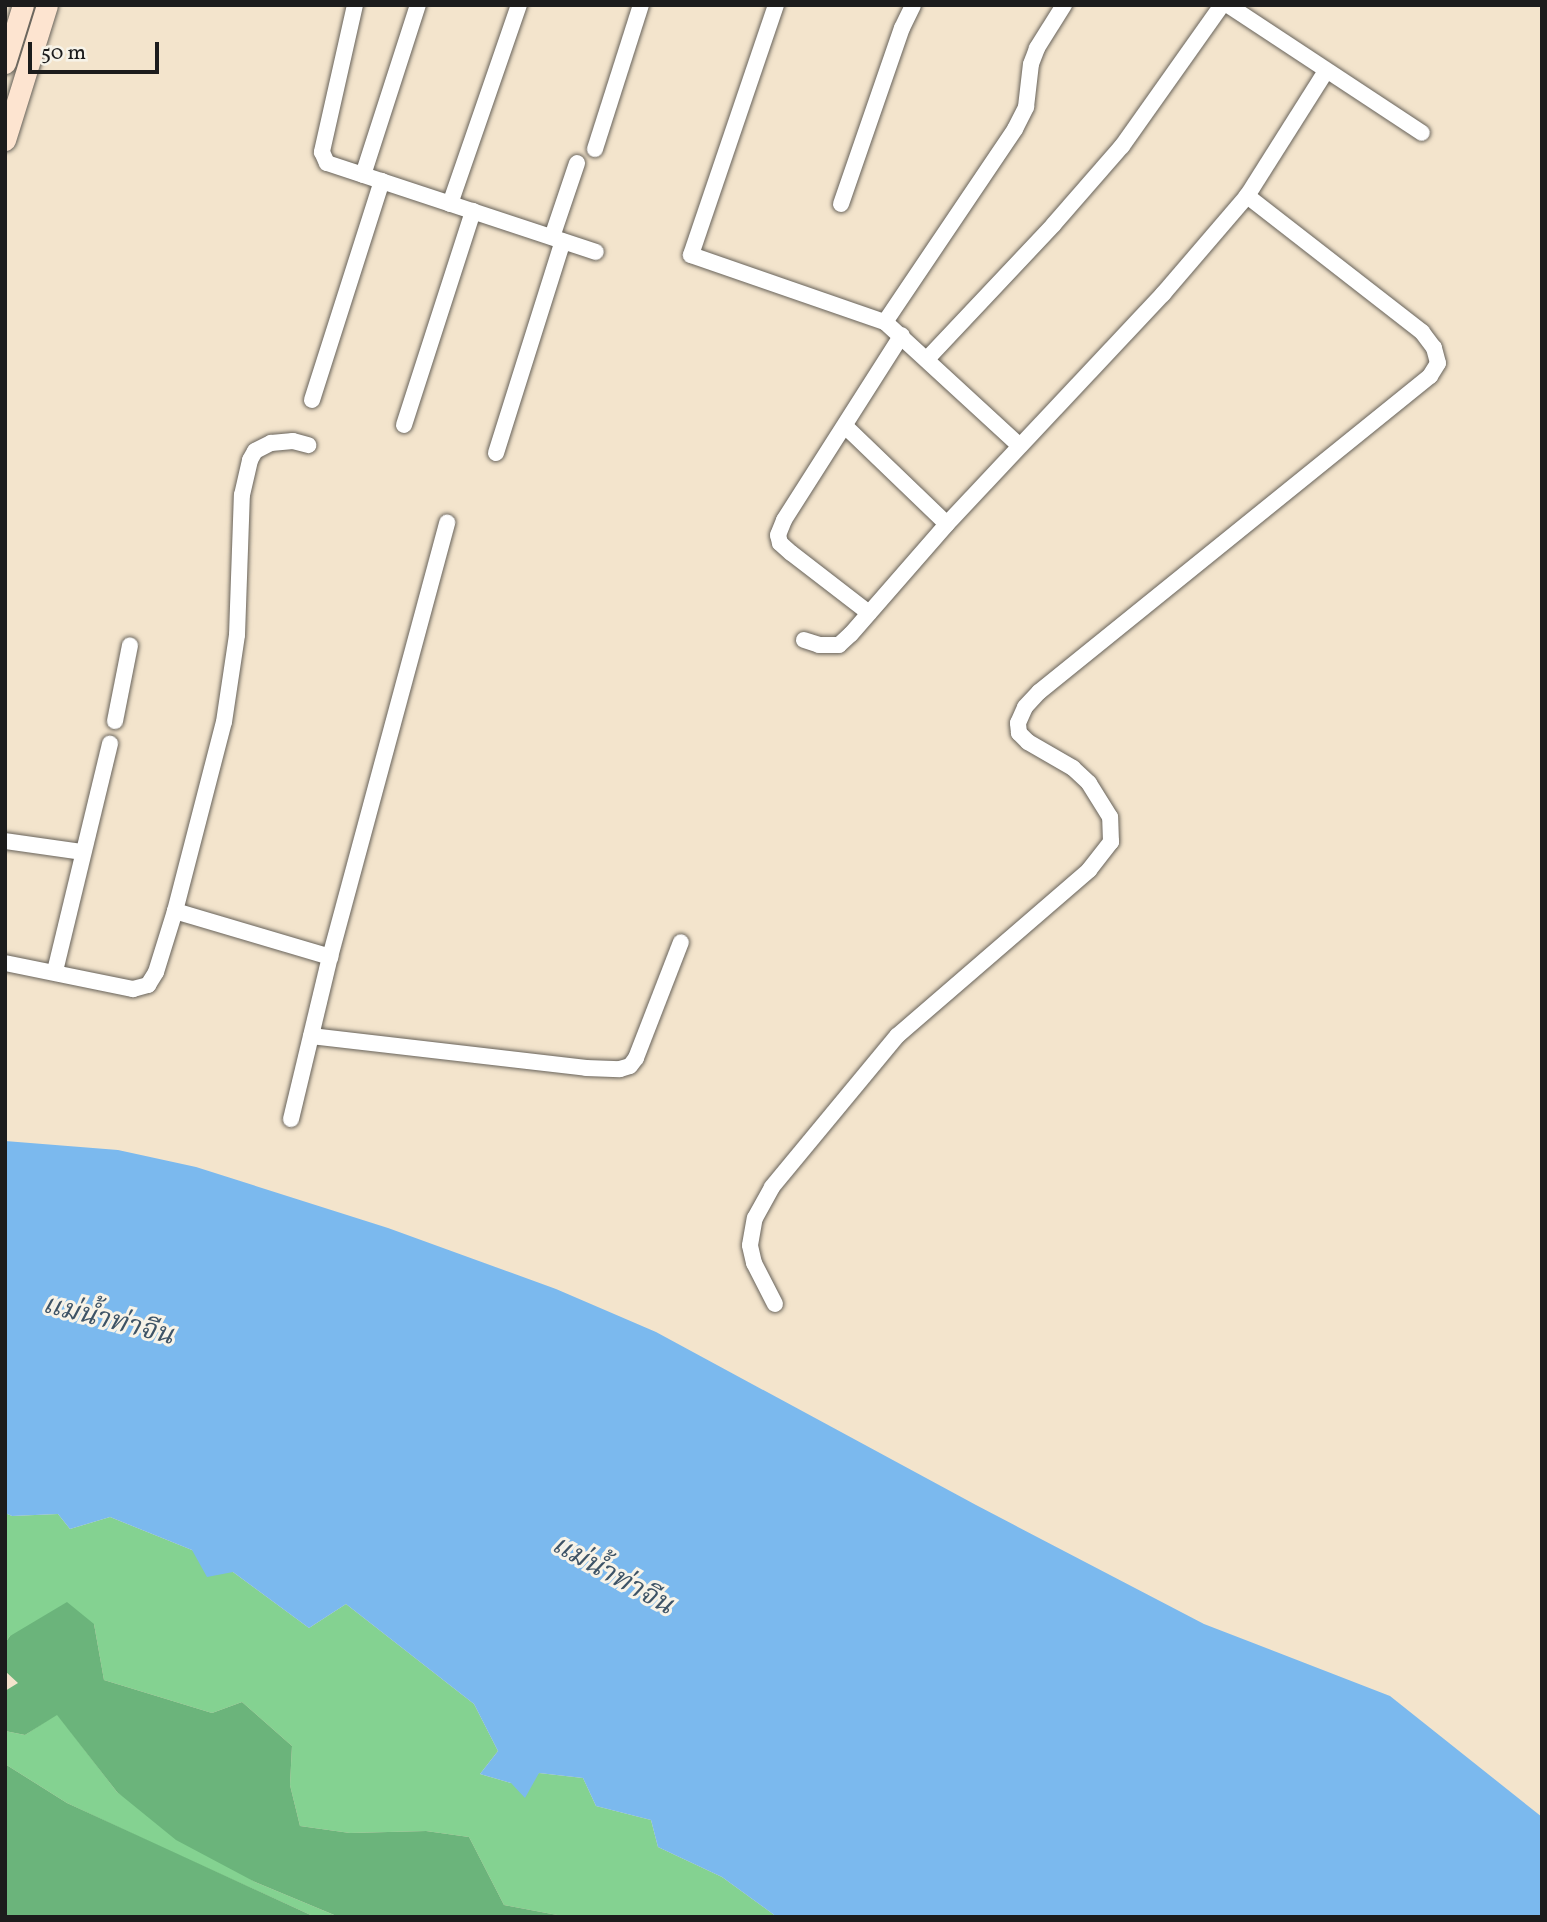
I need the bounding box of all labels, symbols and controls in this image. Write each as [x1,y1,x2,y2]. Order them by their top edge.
scale bar [32,28,163,72]
text: 50 m [41,39,86,68]
water label: แม่น้ำท่าจีน [39,1288,177,1354]
water label: แม่น้ำท่าจีน [545,1529,679,1623]

